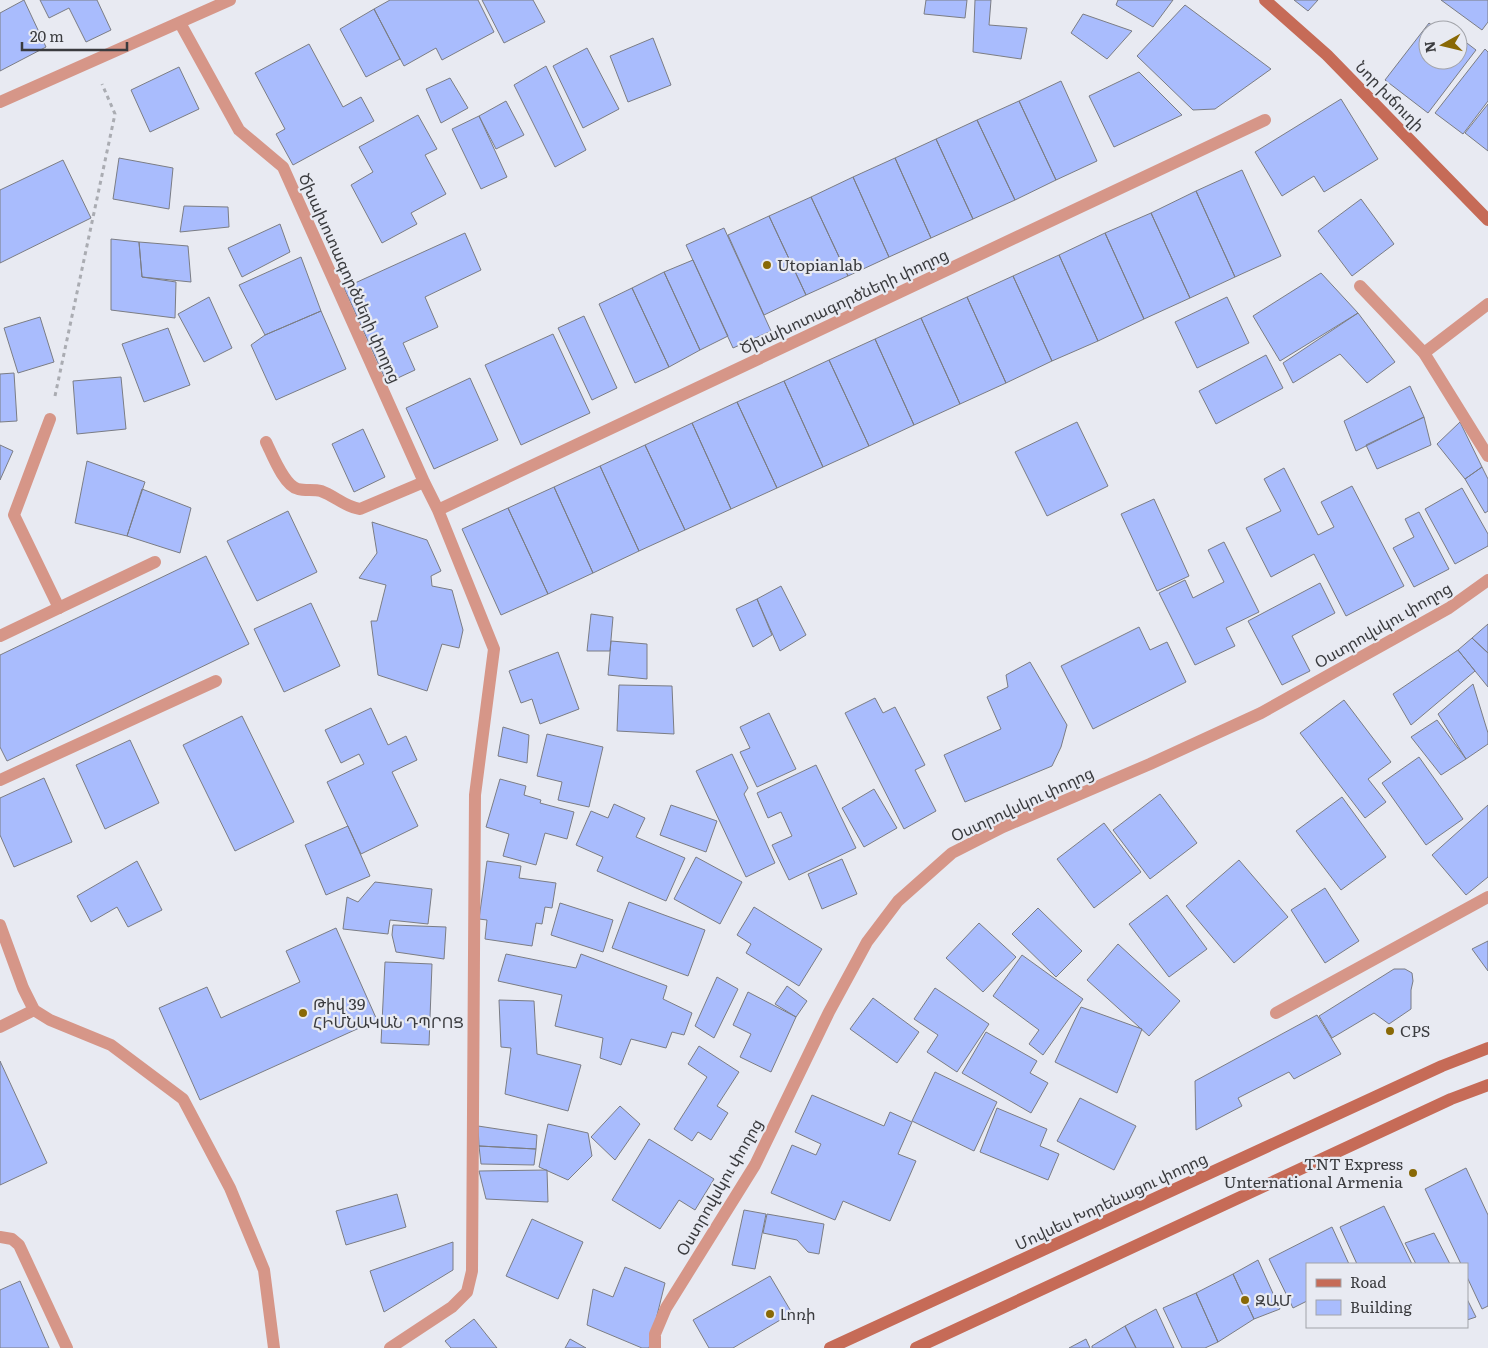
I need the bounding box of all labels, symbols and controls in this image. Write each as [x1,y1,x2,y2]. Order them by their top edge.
scale bar [22,20,128,52]
north arrow [1418,20,1468,70]
text: 20 m [30,24,64,47]
text: N [1418,39,1440,54]
street label: Նոր խճուղի [1351,54,1431,136]
street label: Ծխախոտագործների փողոց [294,169,408,386]
street label: Ծխախոտագործների փողոց [735,241,952,359]
place label: Utopianlab [777,252,862,276]
marker: Utopianlab [761,259,773,271]
street label: Օստրովսկու փողոց [1309,575,1456,673]
street label: Օստրովսկու փողոց [946,759,1097,847]
place label: Թիվ 39 ՀԻՄՆԱԿԱՆ ԴՊՐՈՑ [313,991,464,1033]
marker: Թիվ 39 ՀԻՄՆԱԿԱՆ ԴՊՐՈՑ [297,1007,309,1019]
place label: CPS [1400,1018,1430,1042]
marker: CPS [1384,1025,1396,1037]
street label: Օստրովսկու փողոց [669,1113,767,1260]
street label: Մովսես Խորենացու փողոց [1010,1145,1211,1255]
place label: TNT Express Unternational Armenia [1224,1151,1403,1193]
marker: TNT Express Unternational Armenia [1407,1167,1419,1179]
legend [1306,1263,1468,1328]
text: Road [1350,1270,1386,1293]
place label: ԶԱՄ [1255,1287,1292,1311]
marker: ԶԱՄ [1239,1294,1251,1306]
text: Building [1350,1295,1412,1318]
place label: Լոռի [780,1301,816,1325]
marker: Լոռի [764,1308,776,1320]

